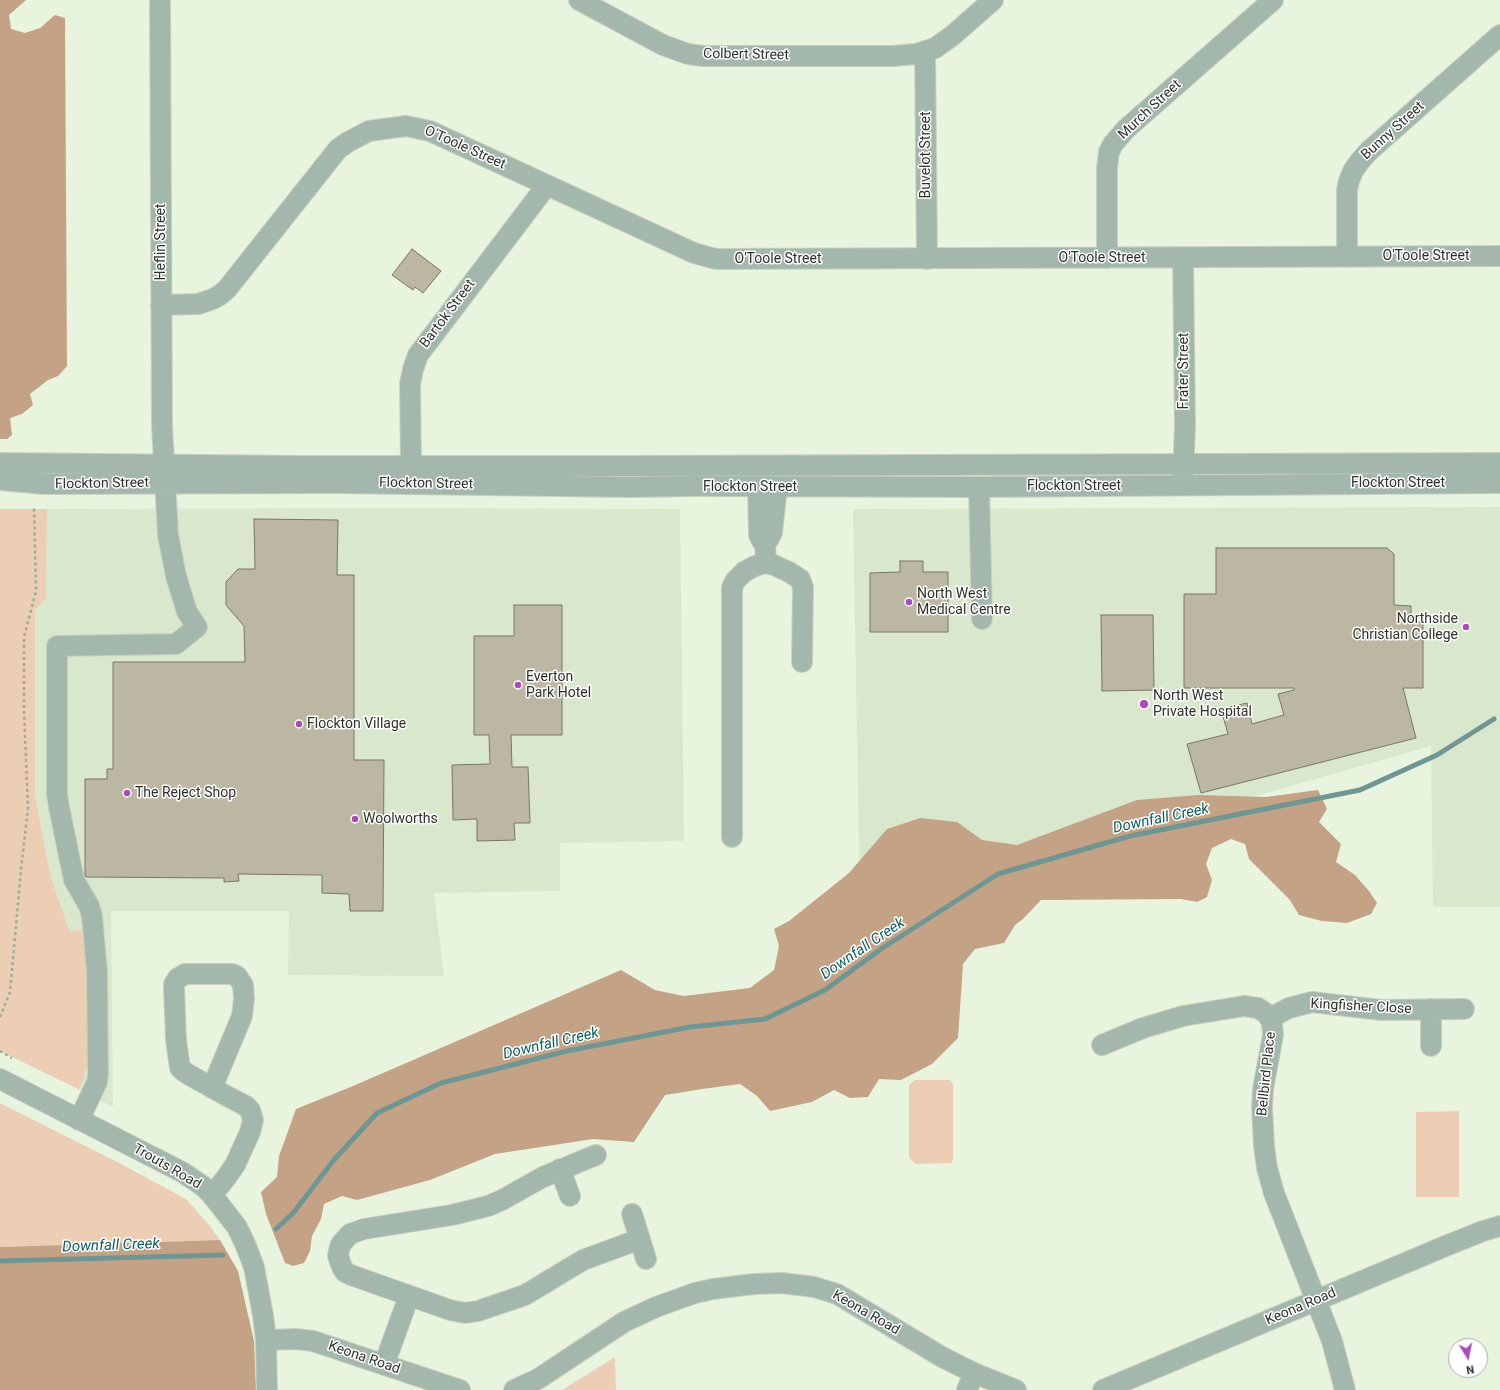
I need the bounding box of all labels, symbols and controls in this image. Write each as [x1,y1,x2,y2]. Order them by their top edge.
street label: Colbert Street [703,46,789,64]
street label: Murch Street [1115,77,1185,143]
street label: Bunny Street [1358,98,1428,164]
street label: Buvelot Street [918,112,934,198]
street label: O'Toole Street [422,123,508,173]
street label: Heflin Street [153,204,169,280]
street label: O'Toole Street [1383,248,1469,264]
street label: O'Toole Street [1059,250,1145,266]
street label: O'Toole Street [735,251,821,267]
street label: Bartok Street [417,276,479,352]
street label: Frater Street [1176,333,1192,409]
street label: Flockton Street [55,475,149,493]
street label: Flockton Street [379,475,473,493]
street label: Flockton Street [1351,475,1445,491]
street label: Flockton Street [1027,478,1121,494]
street label: Flockton Street [703,479,797,495]
place label: North West Medical Centre [917,586,1011,618]
marker: North West Medical Centre [904,597,914,607]
place label: Northside Christian College [1352,611,1458,644]
marker: Northside Christian College [1461,622,1471,632]
place label: Everton Park Hotel [526,669,591,702]
marker: Everton Park Hotel [513,680,523,690]
place label: North West Private Hospital [1153,688,1252,720]
marker: North West Private Hospital [1138,698,1150,710]
place label: Flockton Village [307,716,406,732]
marker: Flockton Village [294,719,304,729]
place label: The Reject Shop [135,785,236,801]
marker: The Reject Shop [122,788,132,798]
water label: Downfall Creek [1111,800,1211,838]
place label: Woolworths [363,811,438,827]
marker: Woolworths [350,814,360,824]
water label: Downfall Creek [818,914,908,984]
street label: Kingfisher Close [1310,996,1412,1018]
water label: Downfall Creek [501,1024,601,1064]
street label: Bellbird Place [1254,1031,1280,1117]
street label: Trouts Road [130,1141,204,1193]
water label: Downfall Creek [62,1235,160,1257]
street label: Keona Road [1263,1285,1339,1329]
street label: Keona Road [829,1287,903,1339]
street label: Keona Road [326,1338,402,1378]
north arrow [1448,1338,1488,1378]
text: N [1465,1362,1475,1376]

